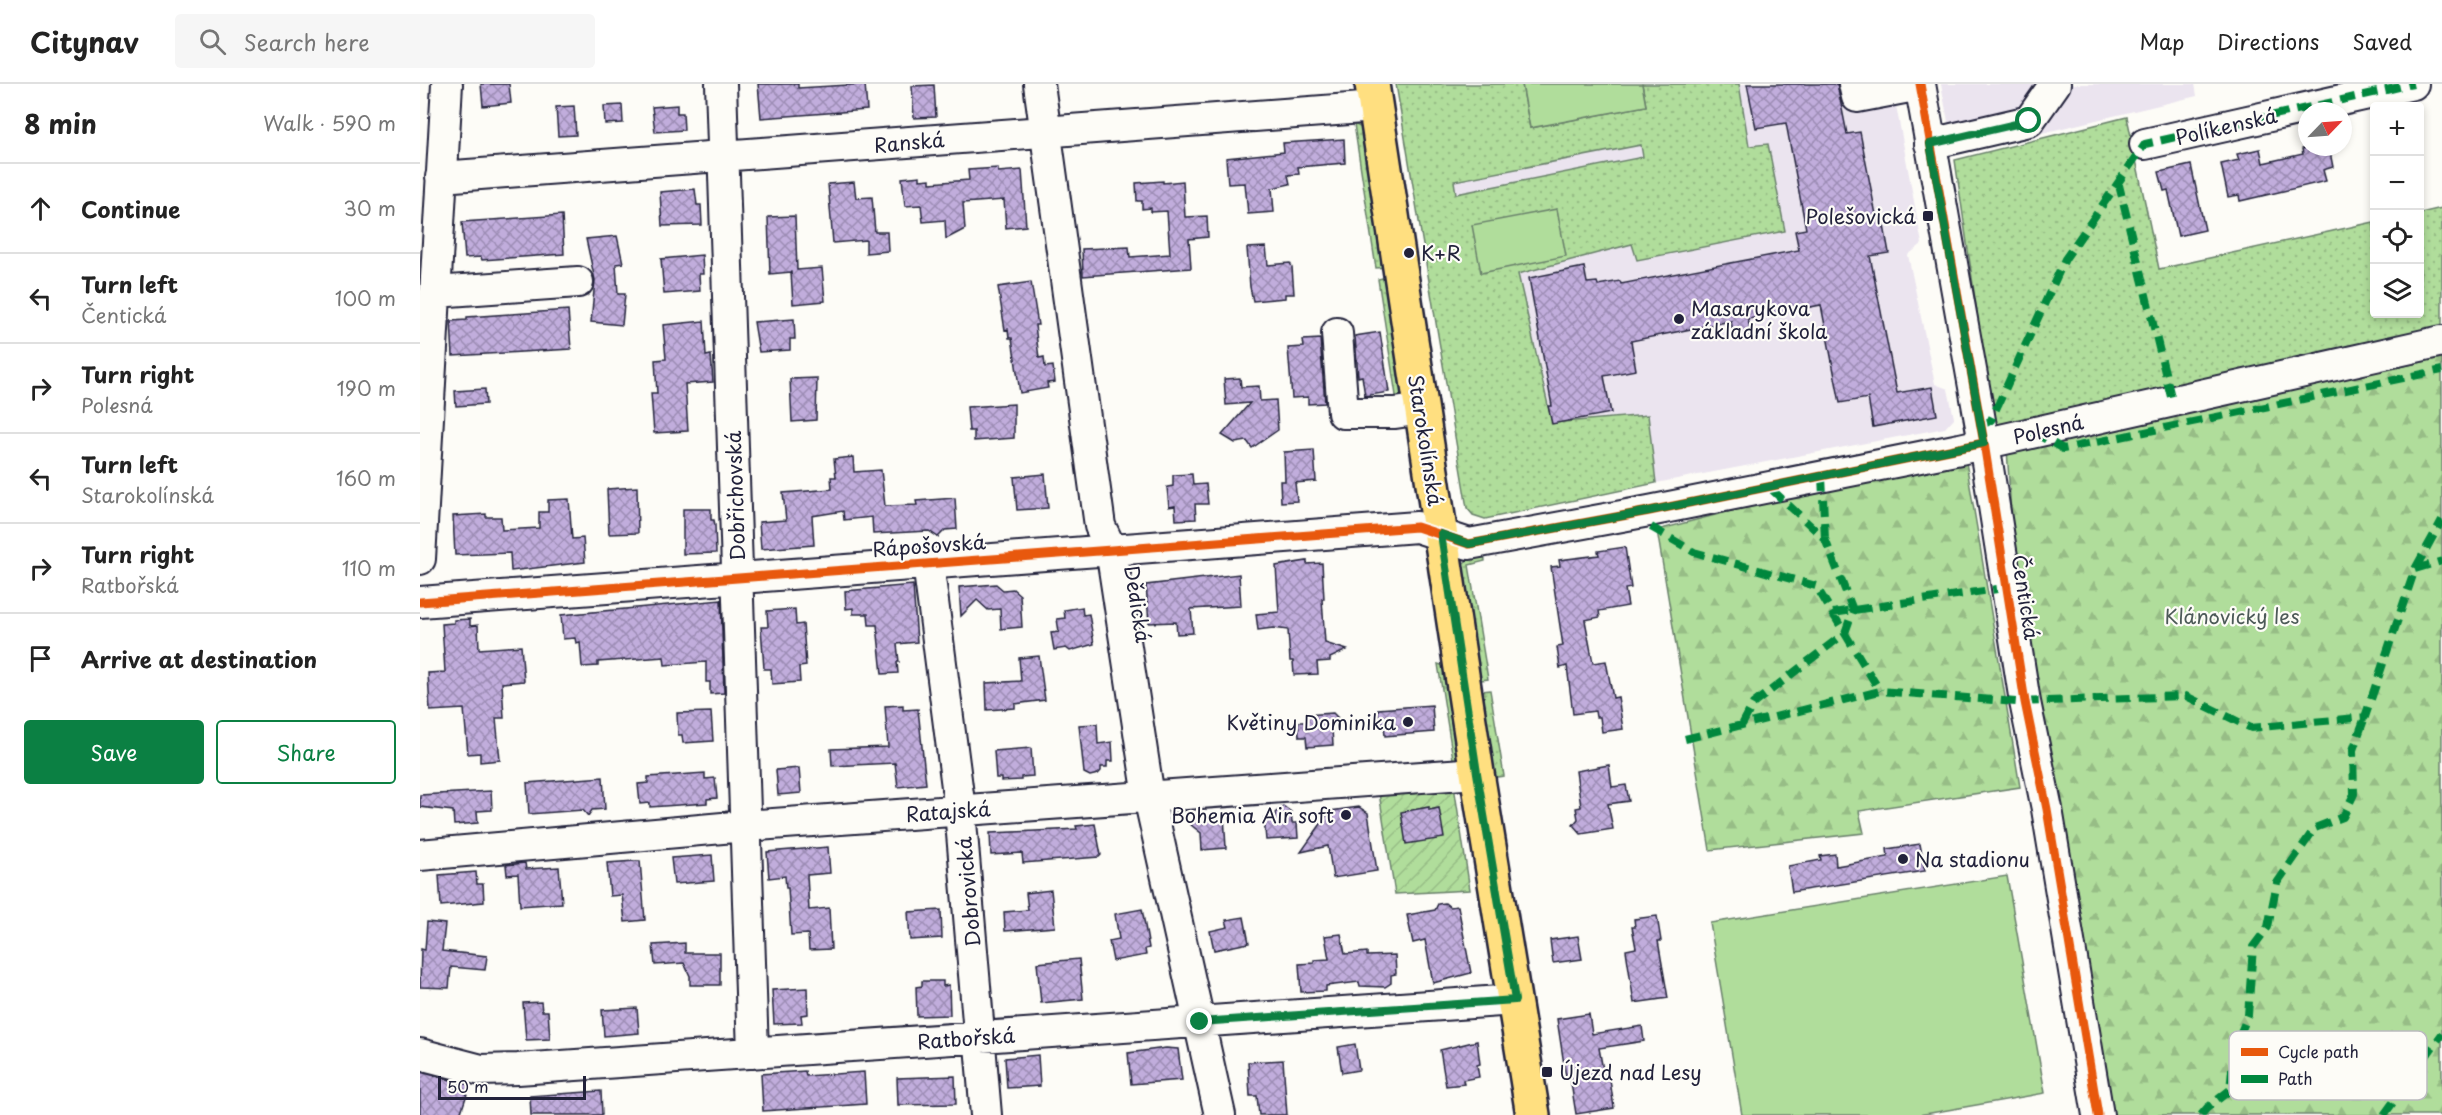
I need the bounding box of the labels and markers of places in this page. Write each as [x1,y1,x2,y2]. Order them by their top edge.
place label: Polešovická [1805,201,1917,231]
marker: Polešovická [1921,209,1935,223]
place label: K+R [1421,238,1461,268]
marker: K+R [1402,246,1416,260]
place label: Masarykova základní škola [1691,293,1828,346]
marker: Masarykova základní škola [1672,312,1686,326]
place label: Květiny Dominika [1226,707,1396,737]
marker: Květiny Dominika [1401,715,1415,729]
place label: Bohemia Air soft [1171,800,1334,830]
marker: Bohemia Air soft [1339,808,1353,822]
place label: Na stadionu [1915,844,2030,874]
marker: Na stadionu [1896,852,1910,866]
place label: Újezd nad Lesy [1559,1057,1702,1087]
marker: Újezd nad Lesy [1540,1065,1554,1079]

